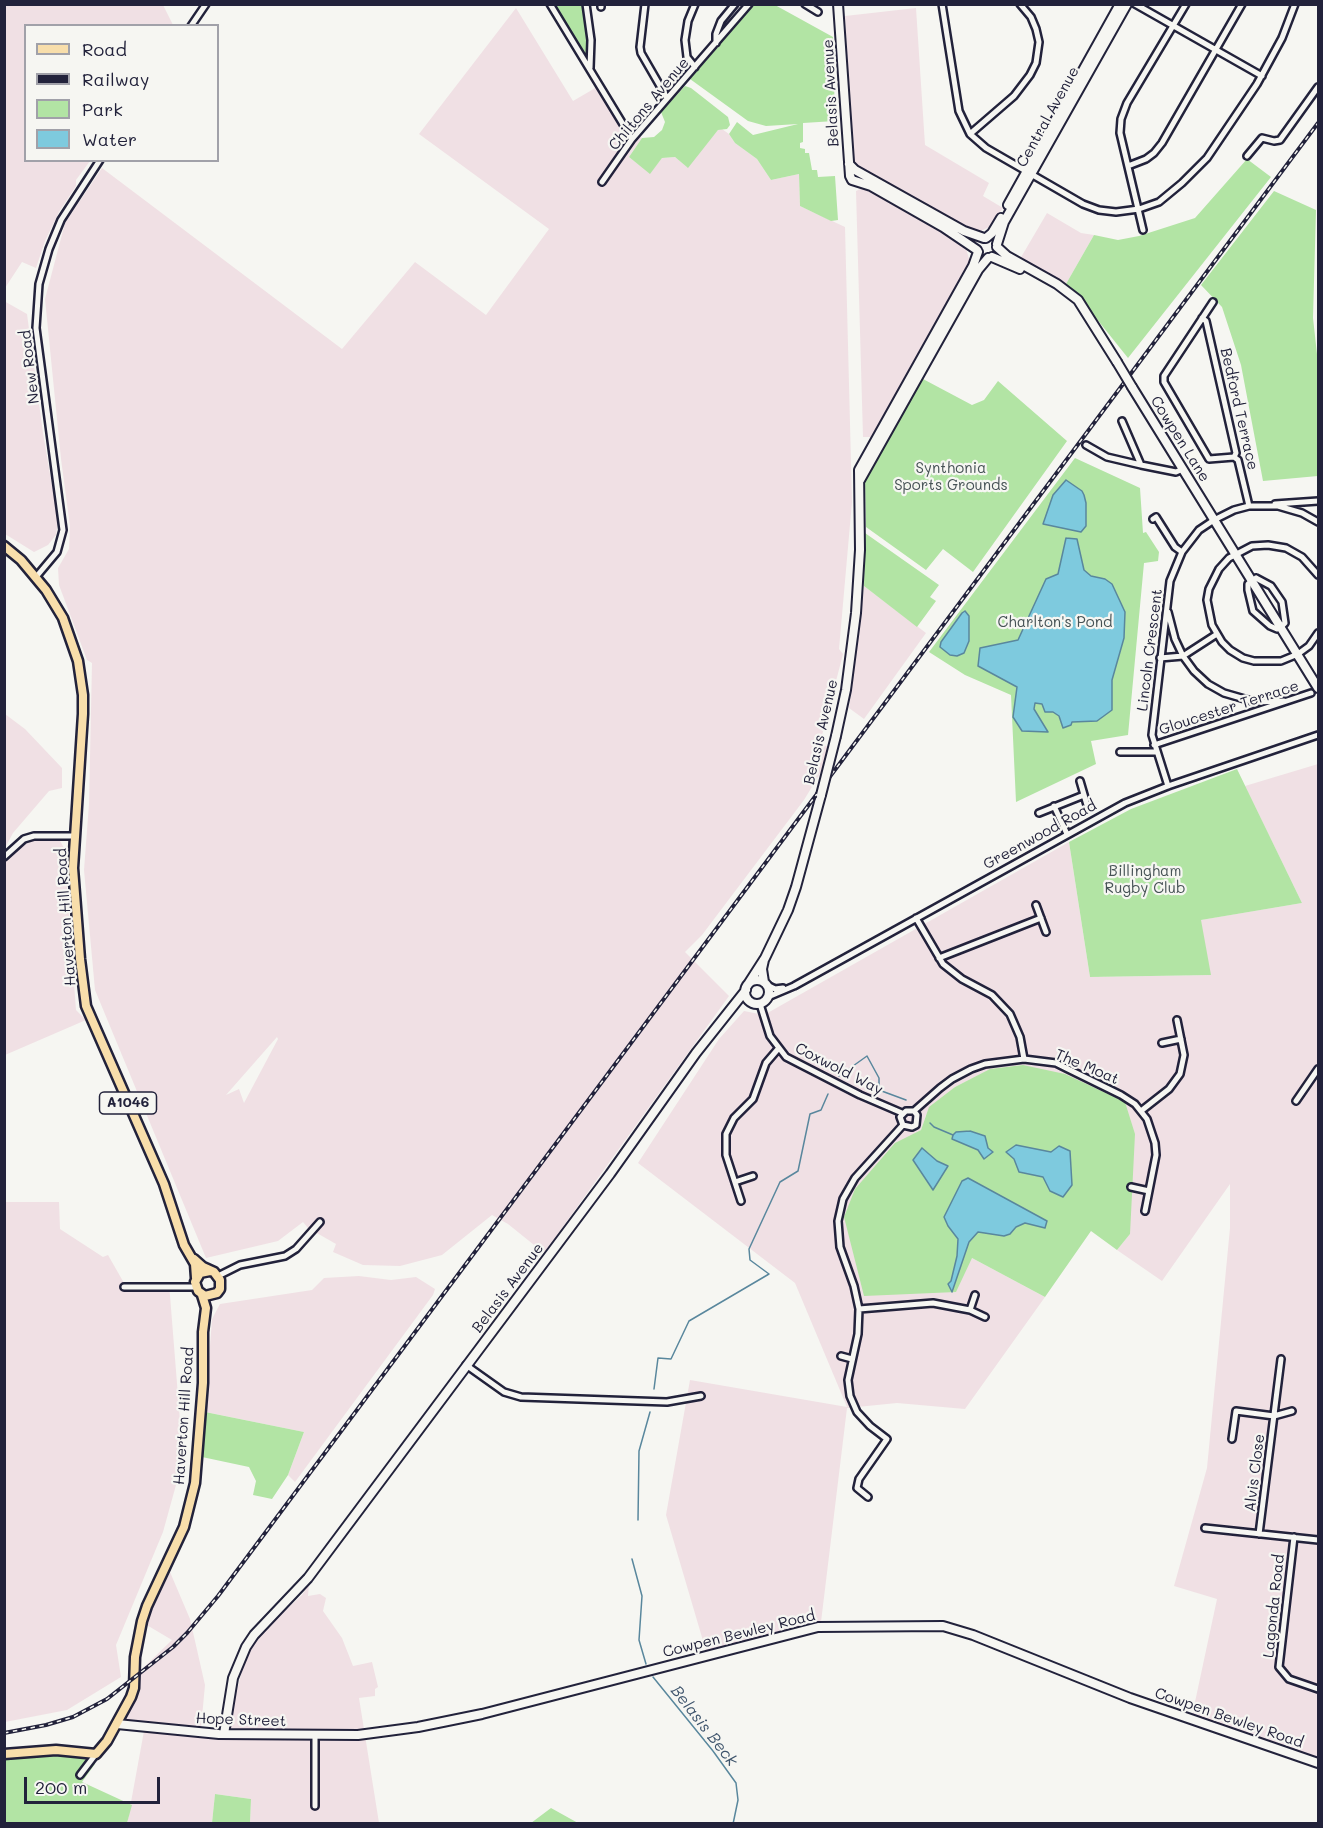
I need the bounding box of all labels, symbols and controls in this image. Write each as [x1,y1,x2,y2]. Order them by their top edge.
legend [24,24,219,162]
text: Road [82,37,127,61]
street label: Belasis Avenue [819,39,843,147]
street label: Chiltons Avenue [605,54,693,154]
street label: Central Avenue [1013,64,1083,170]
text: Railway [82,67,149,91]
text: Park [82,97,123,121]
text: Water [82,127,137,151]
street label: New Road [17,329,43,405]
street label: Bedford Terrace [1216,346,1262,472]
street label: Cowpen Lane [1146,393,1214,485]
park label: Synthonia Sports Grounds [894,459,1008,494]
street label: Lincoln Crescent [1134,588,1166,712]
park label: Charlton's Pond [998,613,1112,631]
street label: Gloucester Terrace [1157,677,1301,739]
street label: Belasis Avenue [800,678,842,786]
street label: Greenwood Road [980,796,1100,874]
street label: Haverton Hill Road [52,847,80,987]
park label: Billingham Rugby Club [1105,862,1185,897]
street label: Coxwold Way [792,1039,886,1099]
street label: The Moat [1052,1045,1122,1089]
road number: A1046 [100,1092,156,1114]
street label: Belasis Avenue [468,1240,548,1336]
street label: Haverton Hill Road [170,1346,198,1486]
street label: Alvis Close [1241,1433,1269,1513]
street label: Lagonda Road [1260,1553,1288,1659]
street label: Cowpen Bewley Road [661,1606,817,1662]
water label: Belasis Beck [667,1682,741,1770]
street label: Cowpen Bewley Road [1152,1684,1306,1752]
street label: Hope Street [195,1709,287,1731]
scale bar [27,1765,164,1803]
text: 200 m [35,1775,87,1799]

